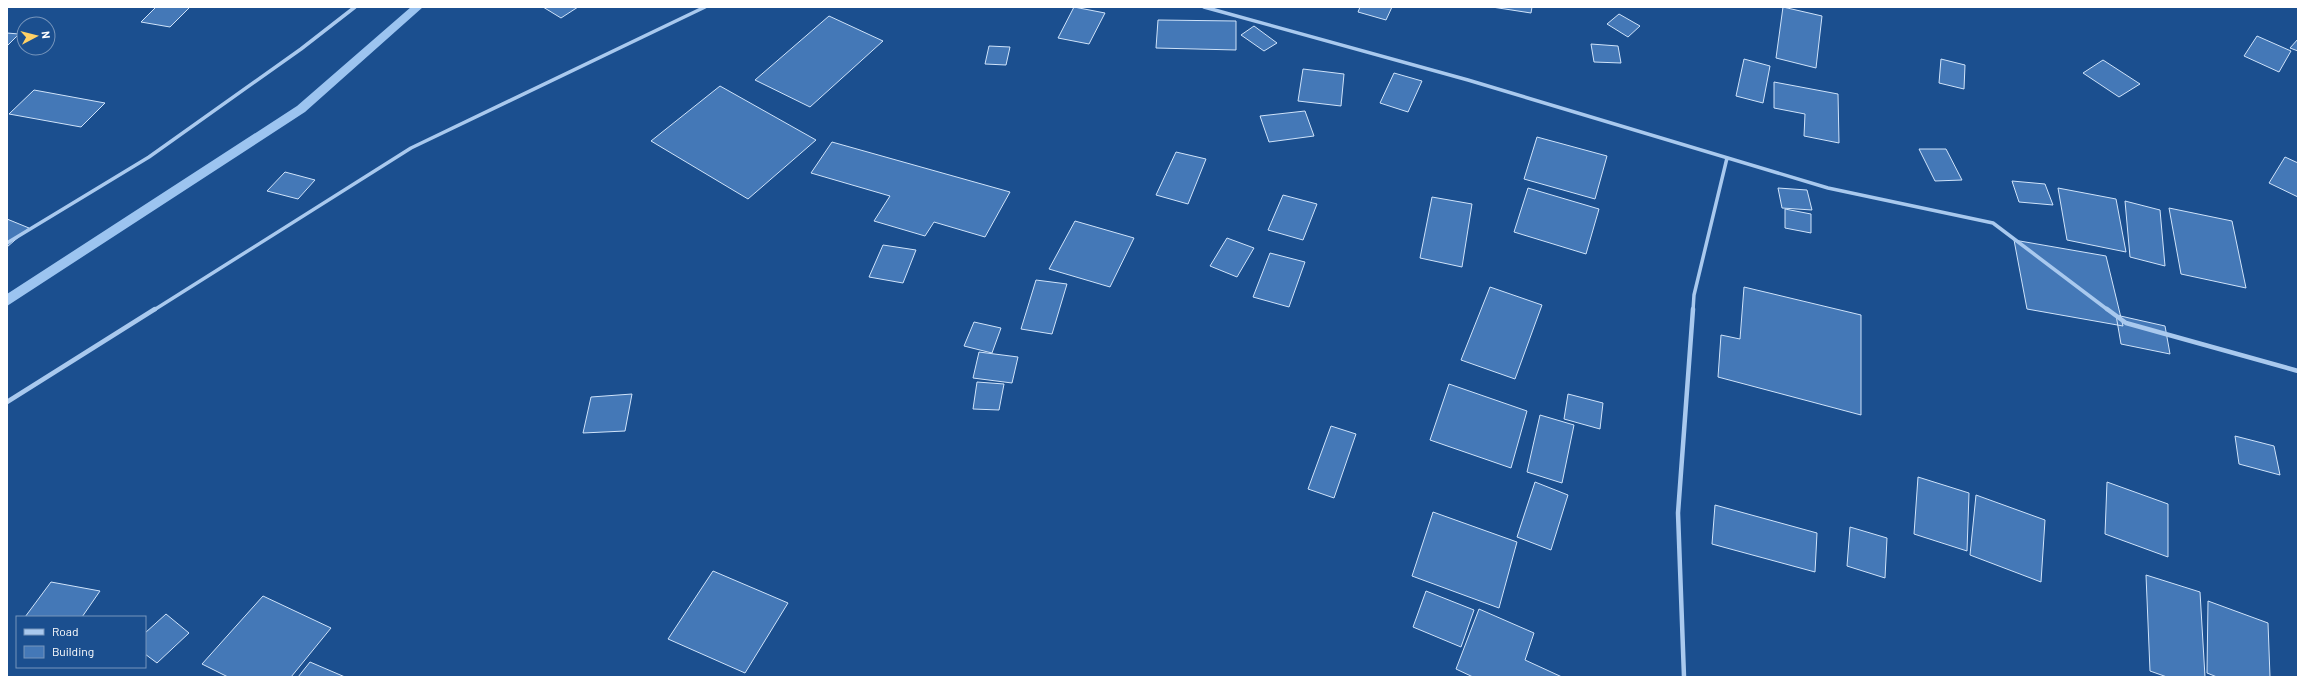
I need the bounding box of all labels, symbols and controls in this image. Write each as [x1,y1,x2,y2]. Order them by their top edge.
north arrow [16,16,56,56]
text: N [40,30,53,39]
legend [16,616,146,668]
text: Road [52,624,79,638]
text: Building [52,644,94,658]

